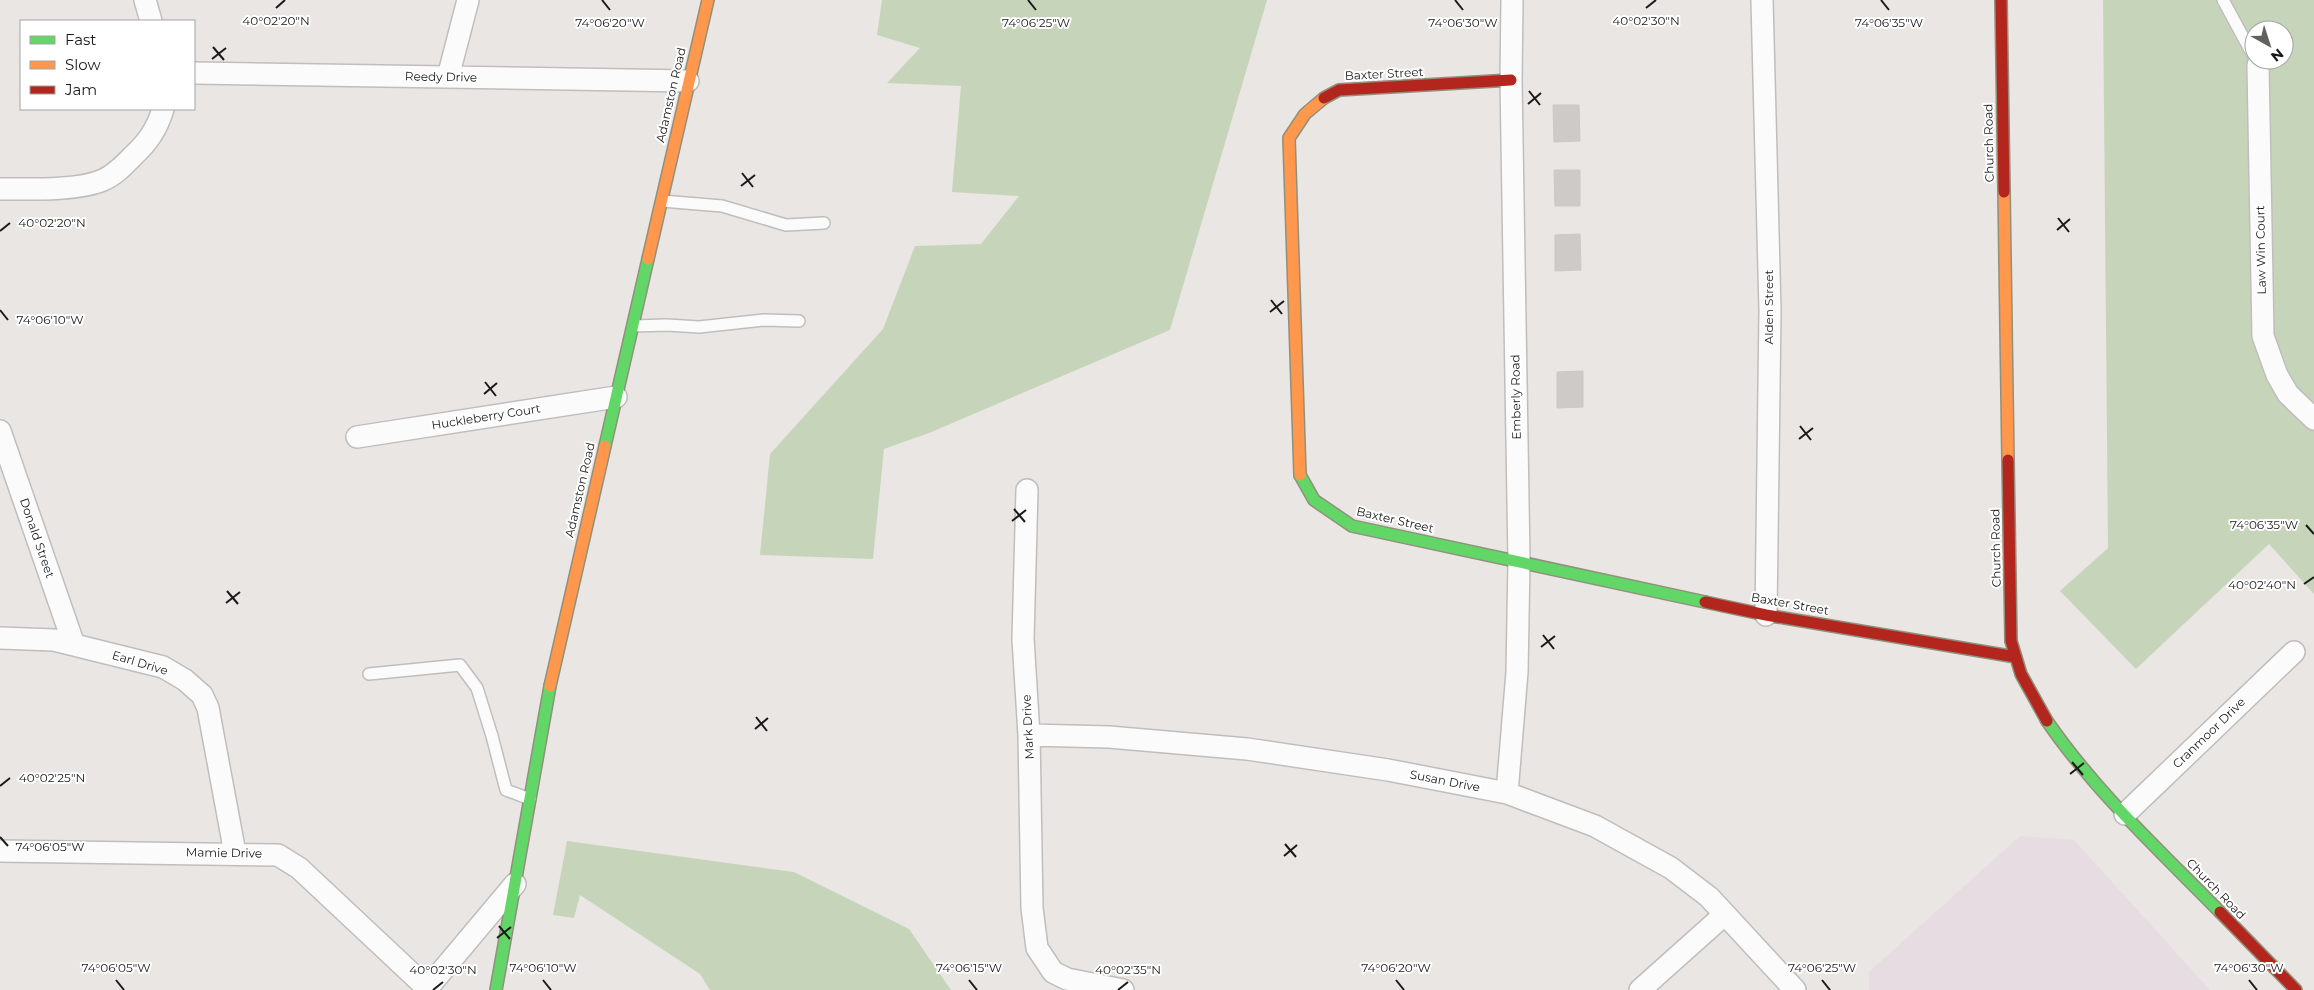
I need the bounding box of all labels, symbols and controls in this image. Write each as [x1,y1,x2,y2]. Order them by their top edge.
text: 40°02'20"N [242,13,310,28]
text: 40°02'30"N [1612,13,1680,28]
text: 74°06'20"W [575,15,645,30]
text: 74°06'25"W [1002,15,1070,30]
text: 74°06'30"W [1428,15,1498,30]
text: 74°06'35"W [1855,15,1923,30]
legend [20,20,195,110]
north arrow [2244,20,2294,70]
text: Fast [65,30,96,49]
text: N [2267,45,2287,66]
street label: Adamston Road [652,46,689,144]
text: Slow [65,55,101,74]
street label: Baxter Street [1344,64,1424,83]
street label: Reedy Drive [405,68,477,85]
text: Jam [64,80,97,99]
street label: Church Road [1980,104,1997,182]
street label: Law Win Court [2252,205,2269,295]
text: 40°02'20"N [18,215,86,230]
street label: Alden Street [1761,270,1776,344]
text: 74°06'10"W [16,312,84,327]
street label: Emberly Road [1507,354,1524,440]
street label: Huckleberry Court [430,400,542,433]
street label: Adamston Road [561,441,598,539]
street label: Donald Street [17,496,58,580]
street label: Baxter Street [1355,503,1435,536]
street label: Church Road [1987,509,2004,587]
text: 74°06'35"W [2230,517,2298,532]
text: 40°02'40"N [2228,577,2296,592]
street label: Baxter Street [1750,589,1830,618]
street label: Earl Drive [110,647,170,678]
street label: Mark Drive [1018,694,1037,760]
street label: Cranmoor Drive [2169,694,2248,771]
street label: Susan Drive [1409,766,1481,795]
text: 40°02'25"N [19,770,85,785]
text: 74°06'05"W [15,839,85,854]
street label: Mamie Drive [186,844,262,861]
street label: Church Road [2184,855,2249,922]
text: 74°06'05"W [81,960,151,975]
text: 74°06'10"W [509,960,577,975]
text: 74°06'15"W [936,960,1002,975]
text: 74°06'20"W [1361,960,1431,975]
text: 74°06'25"W [1788,960,1856,975]
text: 74°06'30"W [2214,960,2284,975]
text: 40°02'30"N [409,962,477,977]
text: 40°02'35"N [1095,962,1161,977]

